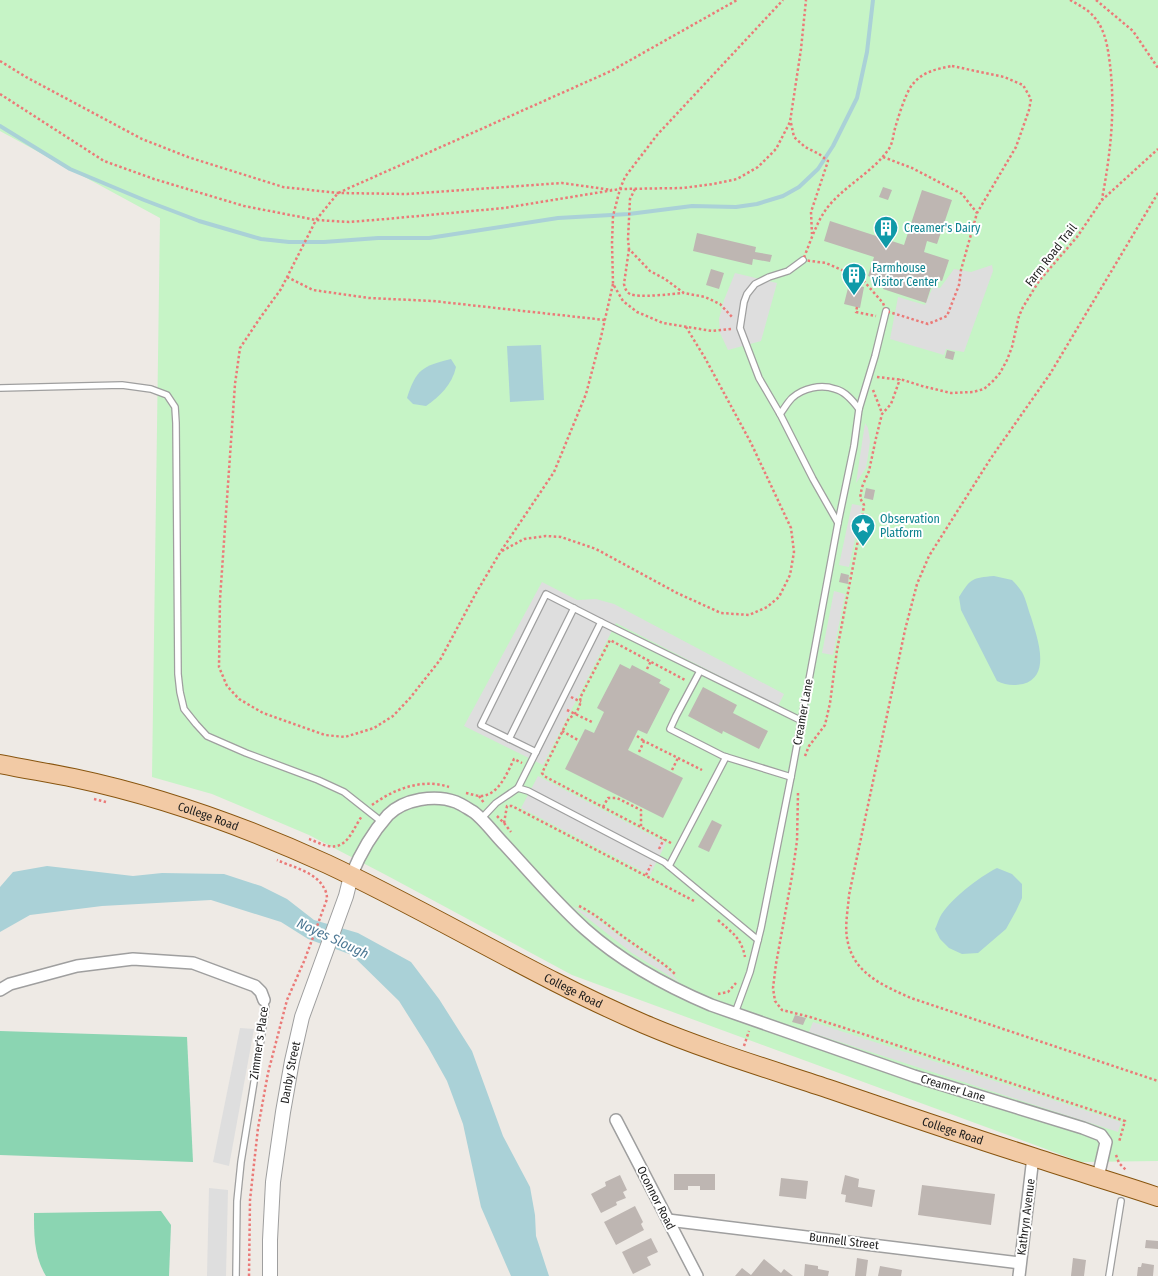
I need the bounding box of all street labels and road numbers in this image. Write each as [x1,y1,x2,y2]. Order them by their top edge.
street label: Farm Road Trail [1022,221,1080,289]
street label: Creamer Lane [790,678,816,746]
street label: College Road [176,799,241,834]
street label: College Road [542,970,605,1011]
street label: Zimmer's Place [247,1006,271,1080]
street label: Danby Street [278,1040,303,1105]
street label: Creamer Lane [919,1072,987,1105]
street label: College Road [920,1114,985,1148]
street label: Oconnor Road [634,1164,678,1232]
street label: Kathryn Avenue [1014,1178,1038,1256]
street label: Bunnell Street [808,1230,880,1252]

